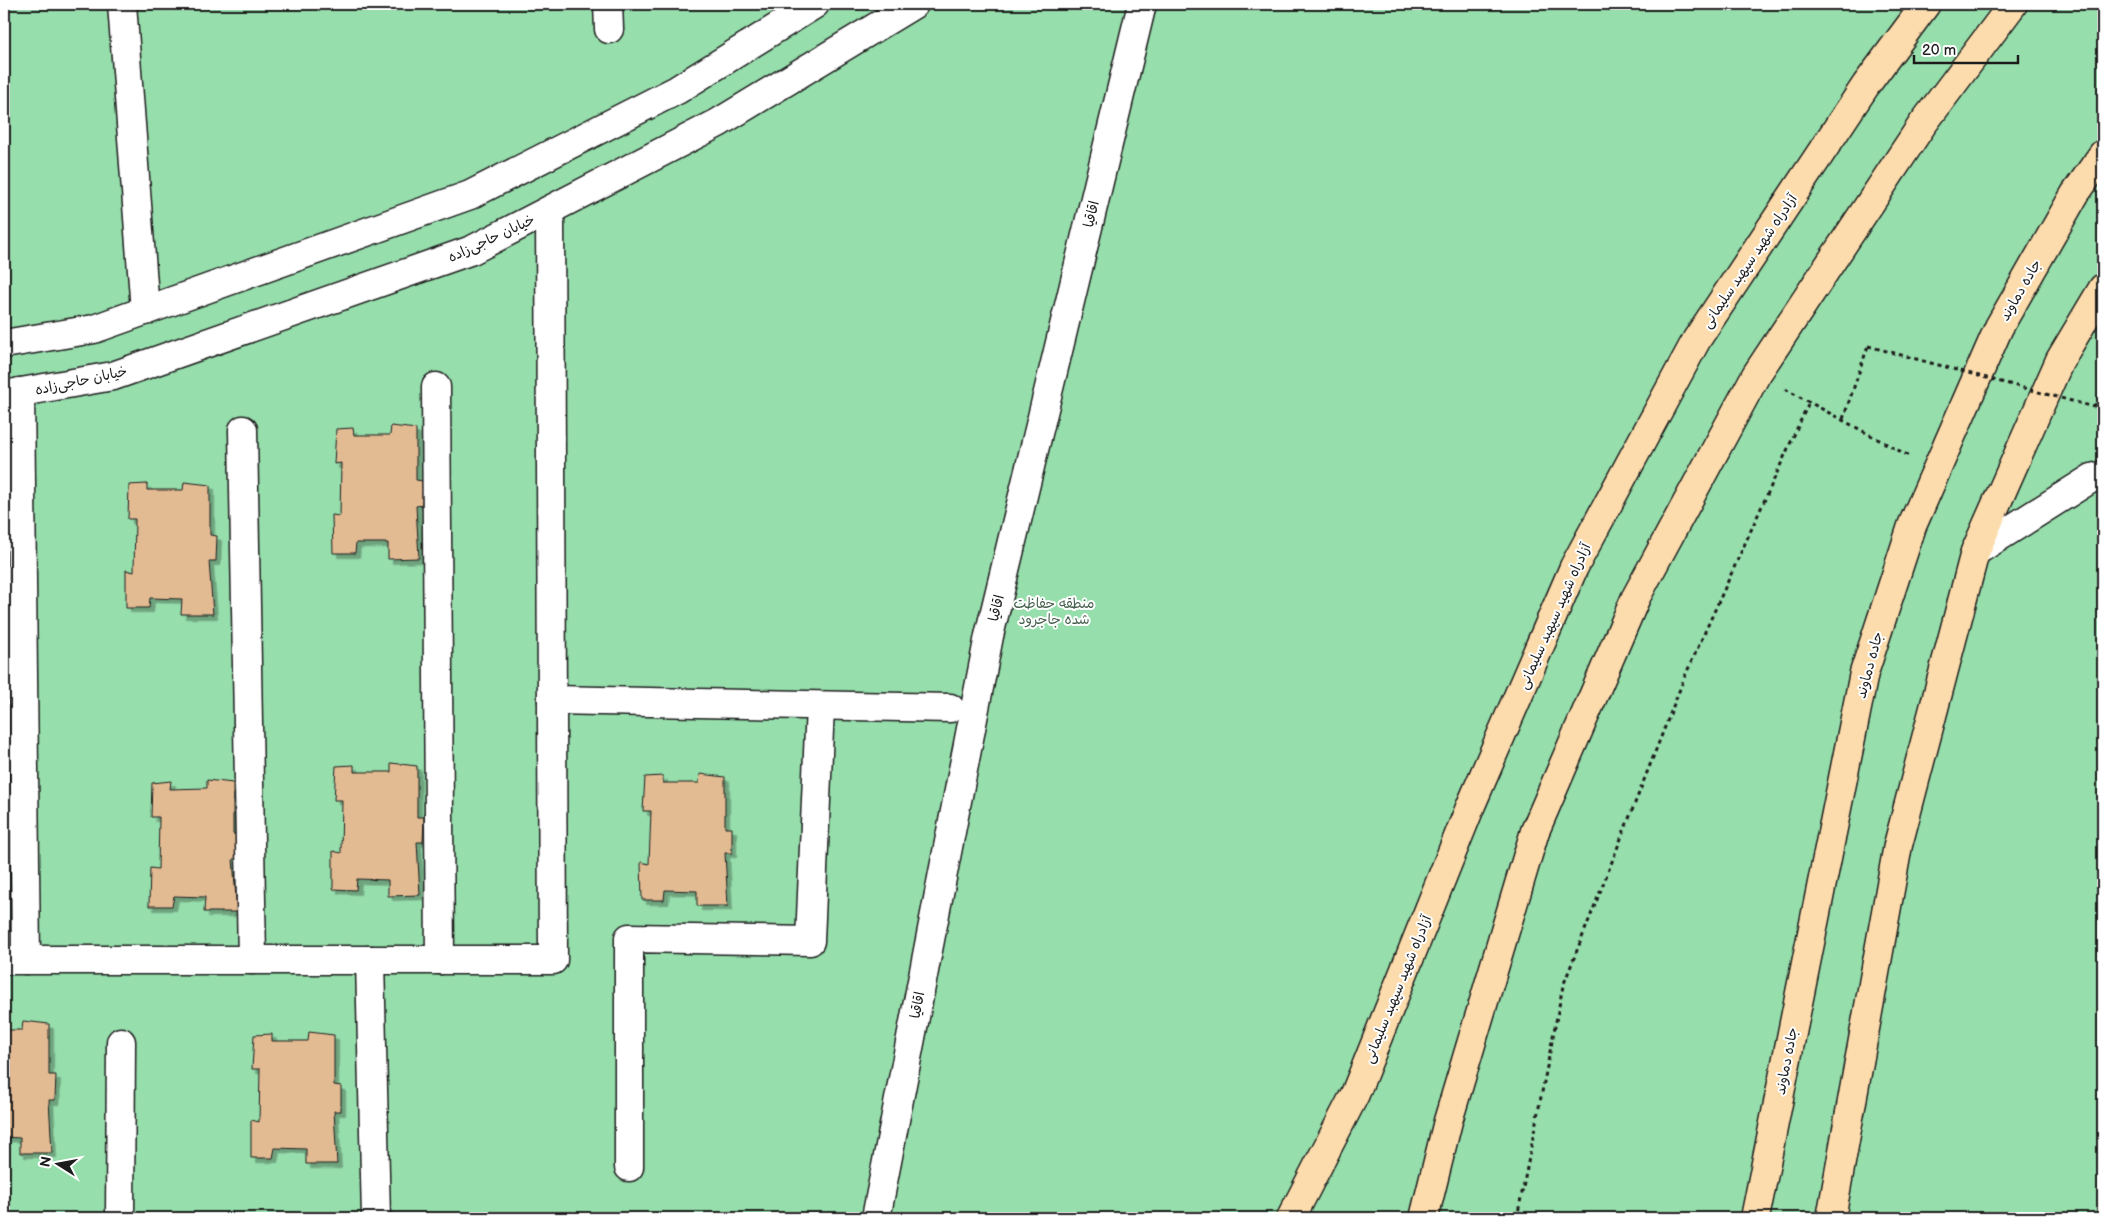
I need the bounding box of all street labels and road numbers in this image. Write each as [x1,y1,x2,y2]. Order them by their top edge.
street label: آزادراه شهید سپهبد سلیمانی [1698,191,1802,332]
street label: اقاقیا [1080,199,1103,229]
street label: خیابان حاجی‌زاده [445,211,537,266]
street label: جاده دماوند [1996,256,2045,324]
street label: خیابان حاجی‌زاده [33,362,129,399]
street label: آزادراه شهید سپهبد سلیمانی [1515,540,1596,692]
street label: اقاقیا [985,593,1008,623]
street label: جاده دماوند [1852,630,1887,700]
street label: آزادراه شهید سپهبد سلیمانی [1360,912,1436,1066]
street label: اقاقیا [907,990,928,1020]
street label: جاده دماوند [1772,1026,1801,1096]

